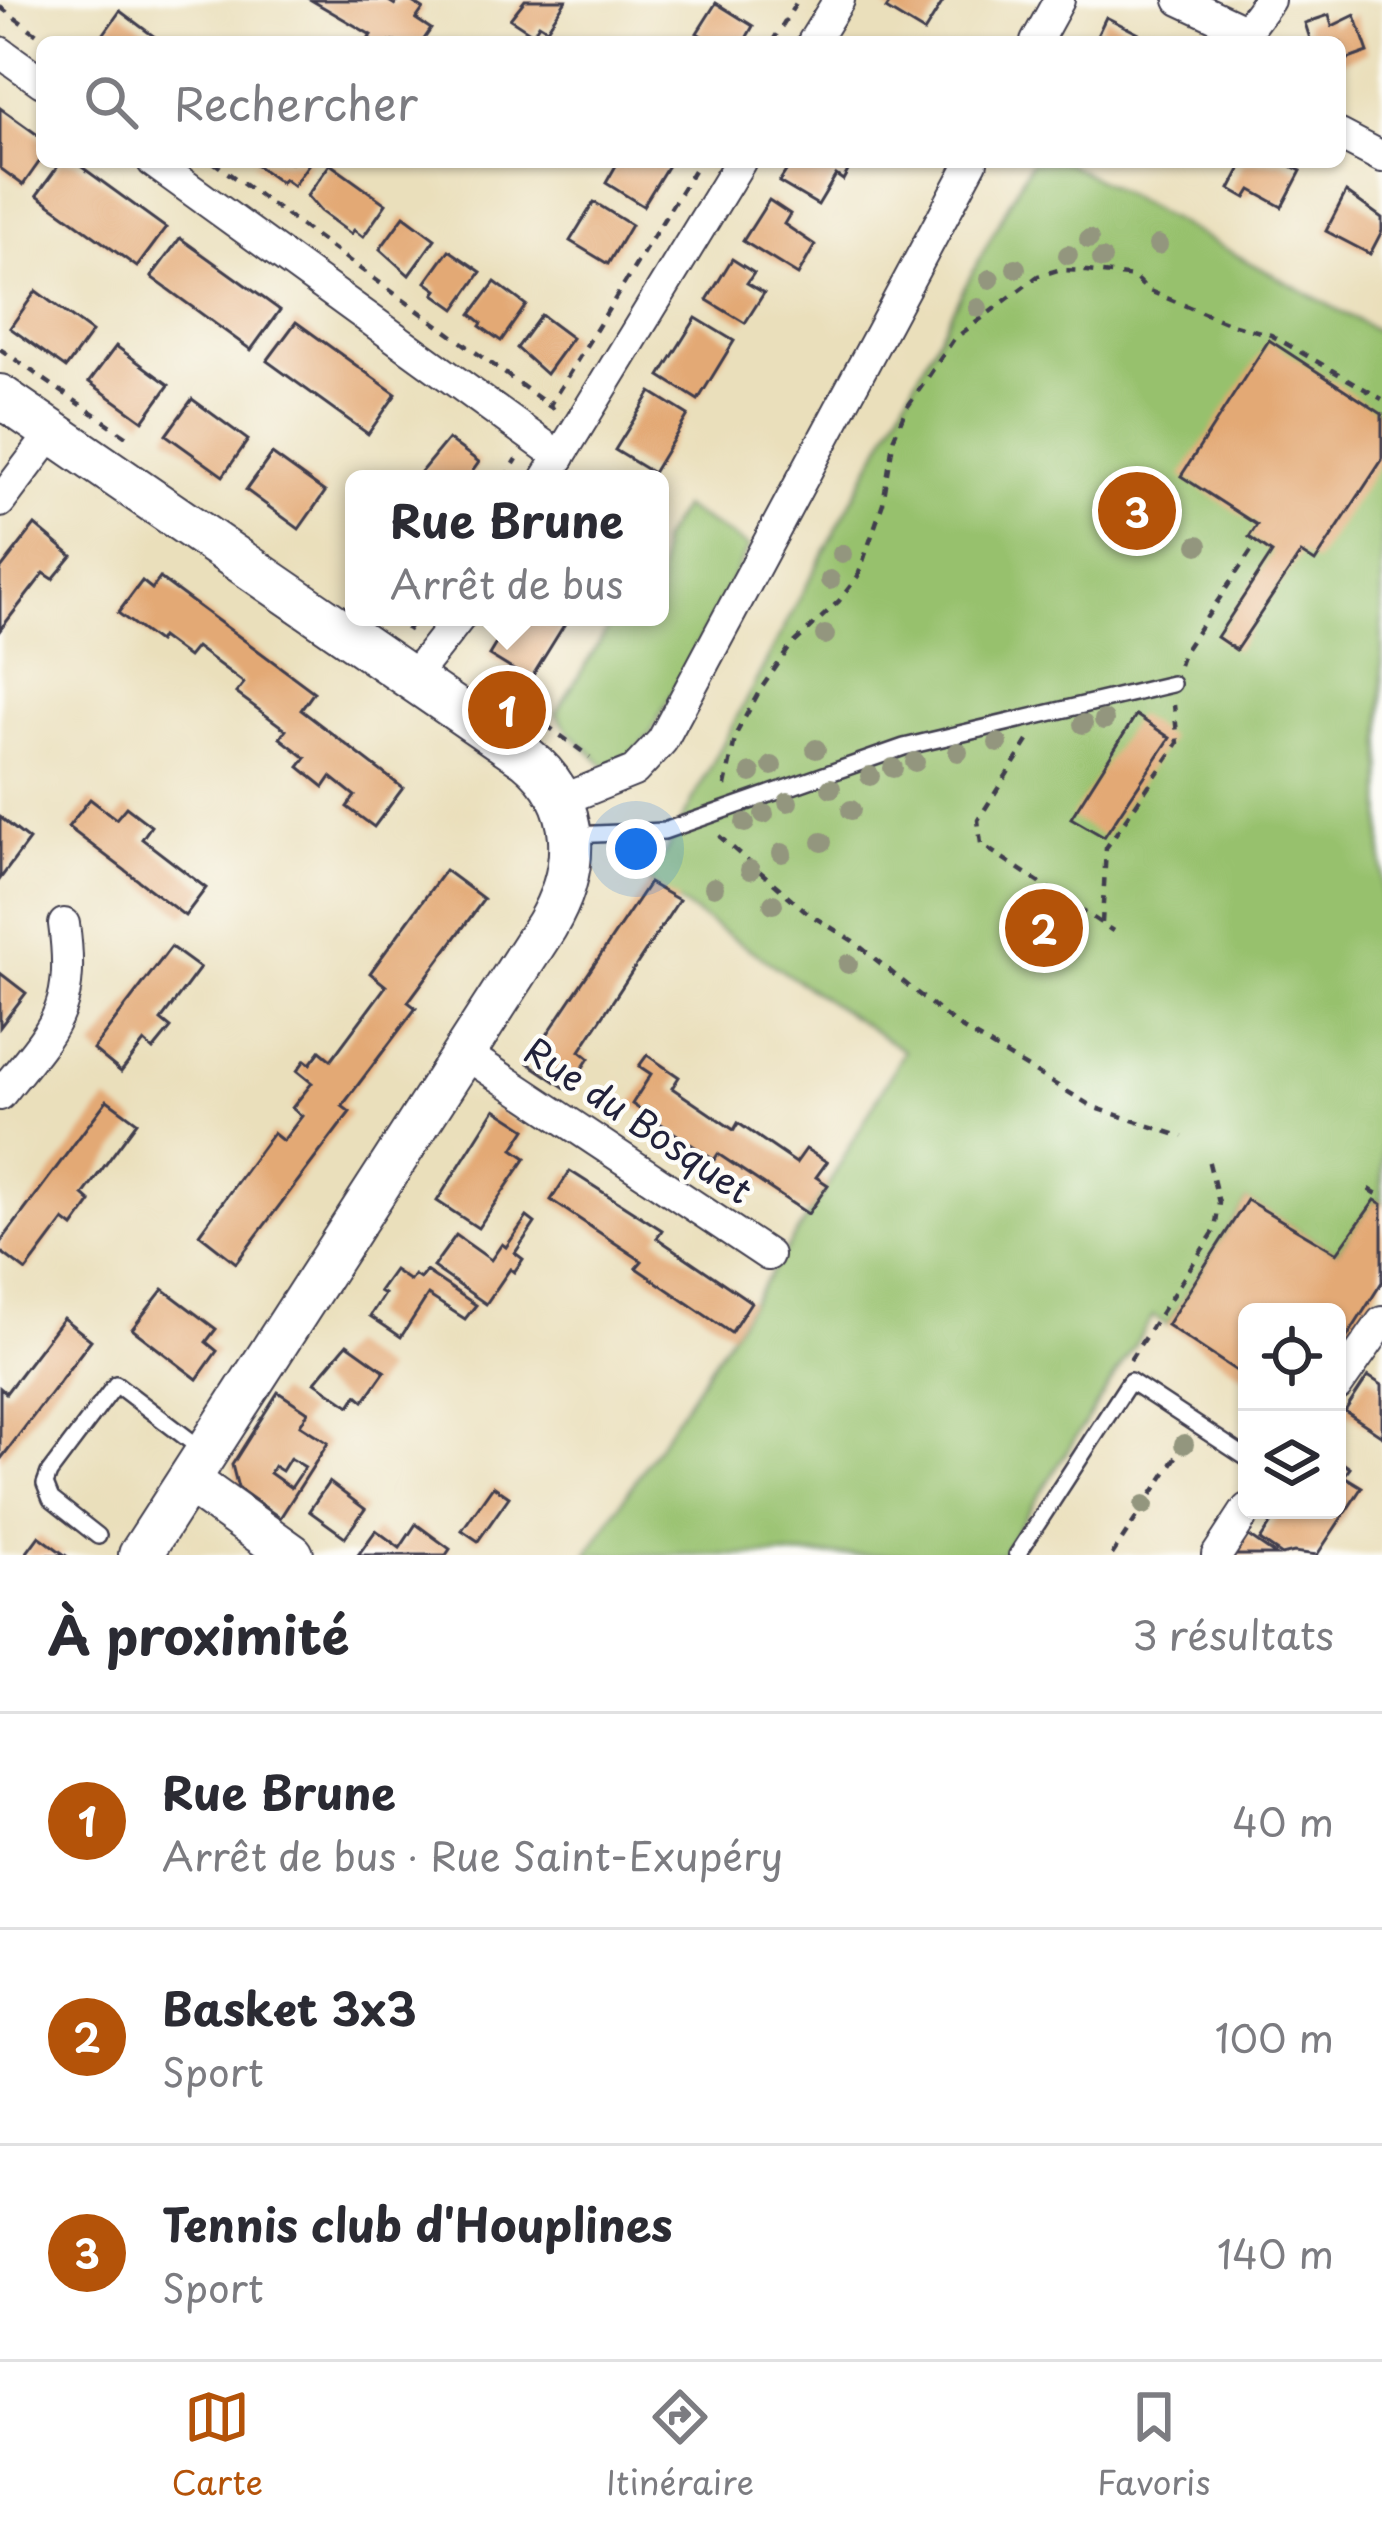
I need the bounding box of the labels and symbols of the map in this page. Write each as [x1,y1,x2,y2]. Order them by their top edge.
pin: 3 [1098,466,1176,556]
pin: 1 [468,665,546,755]
your location [606,819,666,879]
pin: 2 [1005,883,1083,973]
street label: Rue du Bosquet [514,1023,764,1216]

